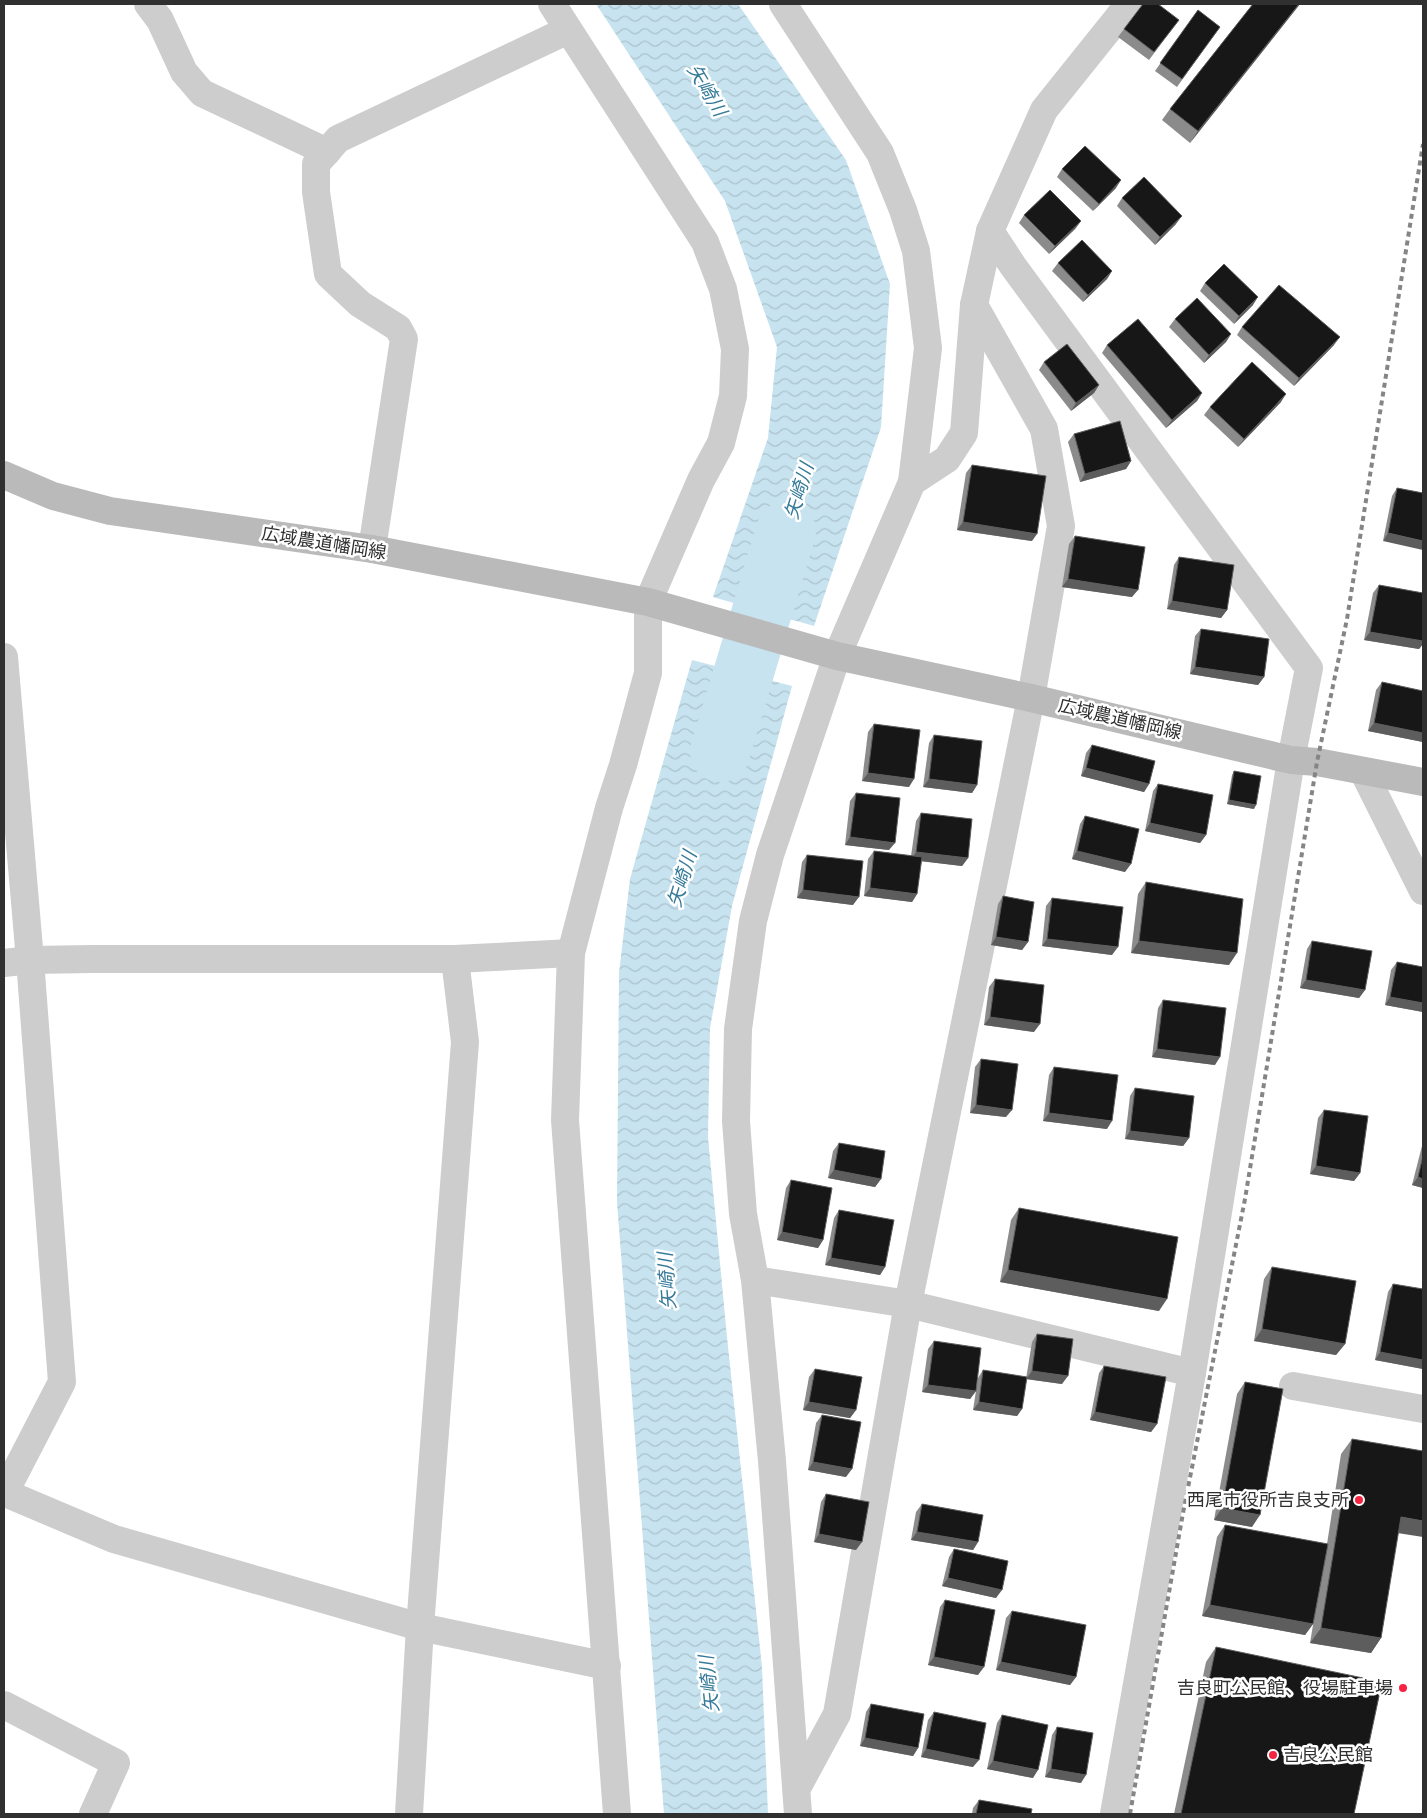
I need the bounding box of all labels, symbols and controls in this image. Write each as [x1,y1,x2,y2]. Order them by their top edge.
water label: 矢崎川 [682,60,733,122]
water label: 矢崎川 [780,458,819,522]
street label: 広域農道幡岡線 [260,522,388,564]
street label: 広域農道幡岡線 [1056,694,1184,744]
water label: 矢崎川 [663,846,702,910]
water label: 矢崎川 [653,1250,680,1310]
place label: 西尾市役所吉良支所 [1187,1489,1349,1511]
marker: 西尾市役所吉良支所 [1353,1494,1365,1506]
water label: 矢崎川 [694,1652,723,1714]
place label: 吉良町公民館、役場駐車場 [1177,1677,1393,1699]
marker: 吉良町公民館、役場駐車場 [1397,1682,1409,1694]
place label: 吉良公民館 [1283,1744,1373,1766]
marker: 吉良公民館 [1267,1749,1279,1761]

